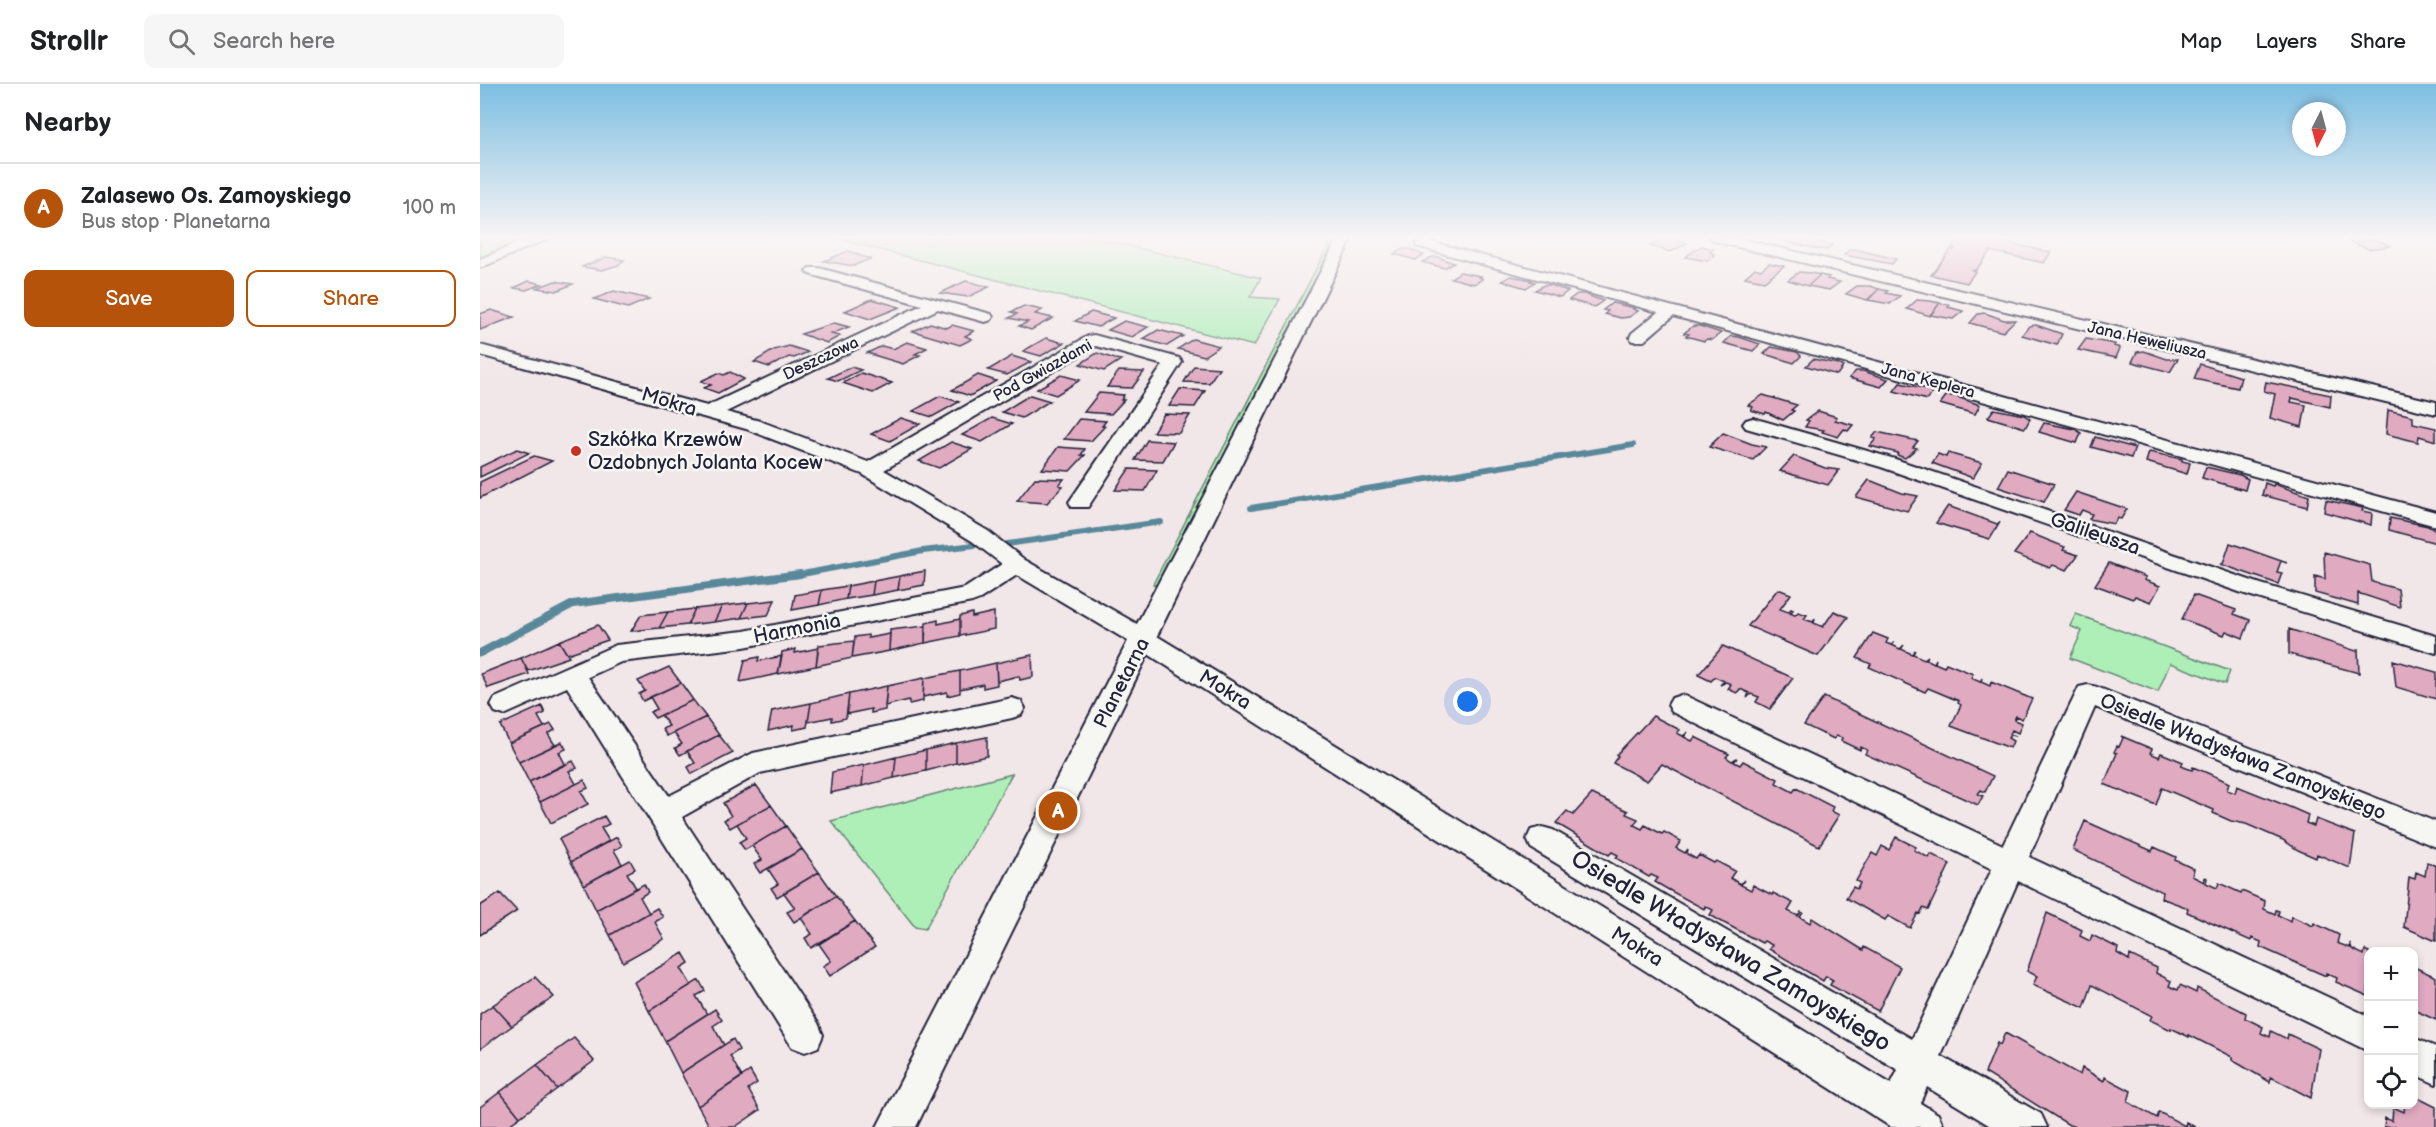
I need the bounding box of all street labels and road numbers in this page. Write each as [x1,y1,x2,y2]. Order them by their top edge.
street label: Jana Heweliusza [2086,318,2208,364]
street label: Deszczowa [780,333,862,385]
street label: Pod Gwiazdami [990,336,1096,406]
street label: Jana Keplera [1879,359,1977,403]
street label: Mokra [638,382,700,422]
street label: Galileusza [2047,507,2143,561]
street label: Harmonia [751,609,843,649]
street label: Planetarna [1089,634,1155,732]
street label: Mokra [1195,665,1255,715]
street label: Osiedle Władysława Zamoyskiego [2096,688,2390,826]
street label: Osiedle Władysława Zamoyskiego [1566,844,1896,1058]
street label: Mokra [1607,922,1667,972]

